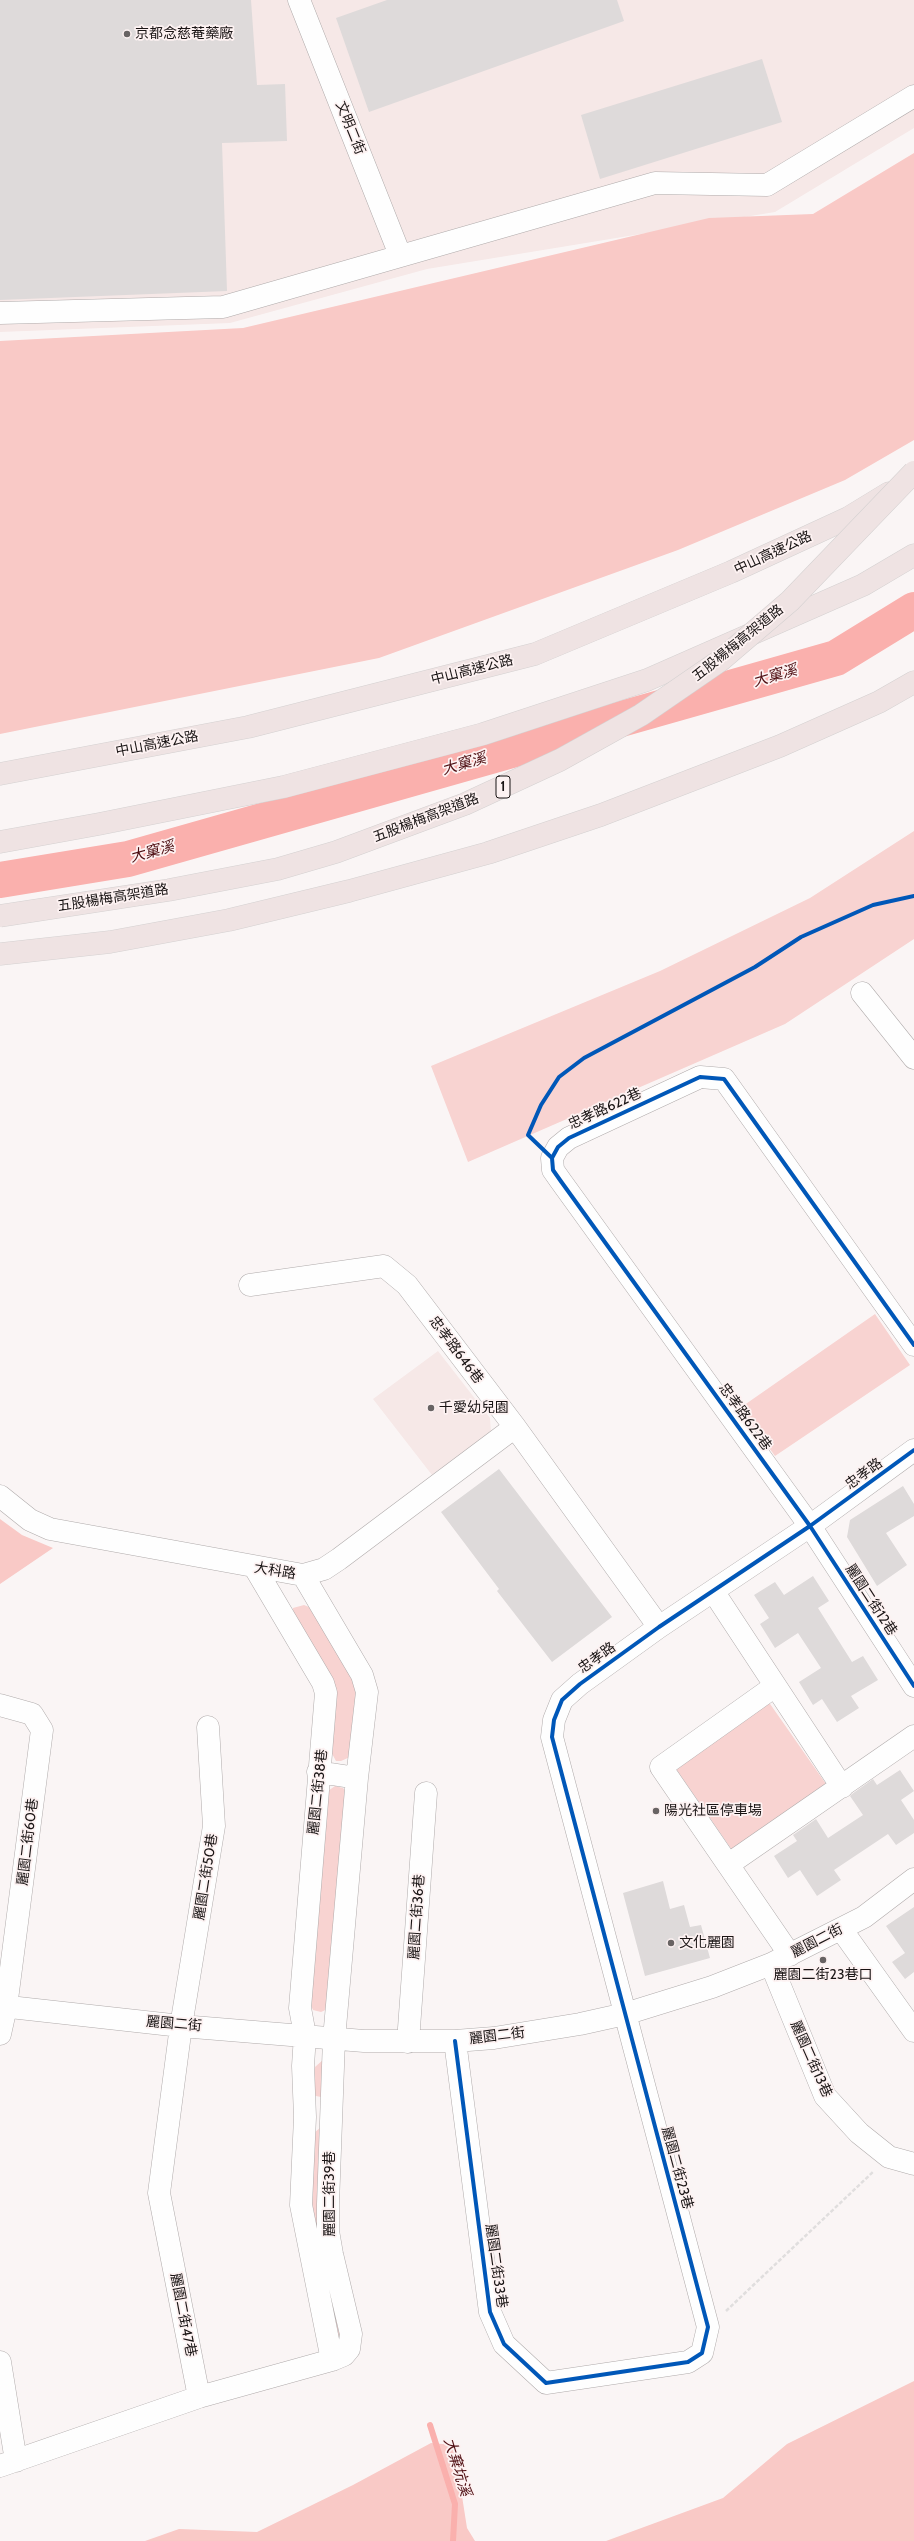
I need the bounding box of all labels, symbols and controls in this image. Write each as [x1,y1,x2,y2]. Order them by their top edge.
place label: 京都念慈菴藥廠 [135,26,233,42]
marker: 京都念慈菴藥廠 [122,29,132,39]
street label: 文明二街 [332,99,368,157]
street label: 中山高速公路 [731,528,815,578]
street label: 五股楊梅高架道路 [689,601,787,685]
street label: 中山高速公路 [429,652,515,688]
water label: 大窠溪 [751,661,799,691]
street label: 中山高速公路 [114,728,200,760]
water label: 大窠溪 [440,749,488,779]
road number: 1 [496,776,510,798]
street label: 五股楊梅高架道路 [371,790,481,846]
water label: 大窠溪 [128,837,176,867]
street label: 五股楊梅高架道路 [56,881,170,915]
street label: 忠孝路622巷 [566,1085,644,1133]
street label: 忠孝路646巷 [425,1313,487,1387]
street label: 忠孝路622巷 [715,1380,775,1454]
place label: 千愛幼兒園 [439,1400,509,1416]
marker: 千愛幼兒園 [426,1403,436,1413]
street label: 忠孝路 [842,1455,886,1493]
street label: 大科路 [253,1559,297,1583]
street label: 麗園二街12巷 [842,1561,900,1639]
street label: 忠孝路 [575,1639,619,1677]
street label: 麗園二街38巷 [305,1748,331,1836]
street label: 麗園二街60巷 [14,1797,42,1887]
place label: 陽光社區停車場 [664,1803,762,1819]
marker: 陽光社區停車場 [651,1806,661,1816]
street label: 麗園二街50巷 [191,1833,221,1921]
street label: 麗園二街36巷 [406,1874,428,1960]
street label: 麗園二街 [788,1921,846,1961]
place label: 文化麗園 [679,1935,735,1951]
marker: 文化麗園 [666,1938,676,1948]
marker: 麗園二街23巷口 [818,1955,828,1965]
place label: 麗園二街23巷口 [774,1967,872,1983]
street label: 麗園二街 [145,2013,203,2035]
street label: 麗園二街13巷 [787,2018,835,2100]
street label: 麗園二街 [468,2024,526,2048]
street label: 麗園二街23巷 [658,2125,696,2211]
street label: 麗園二街39巷 [322,2151,338,2237]
street label: 麗園二街33巷 [482,2223,510,2309]
street label: 麗園二街47巷 [167,2272,199,2358]
water label: 大棄坑溪 [440,2436,474,2498]

